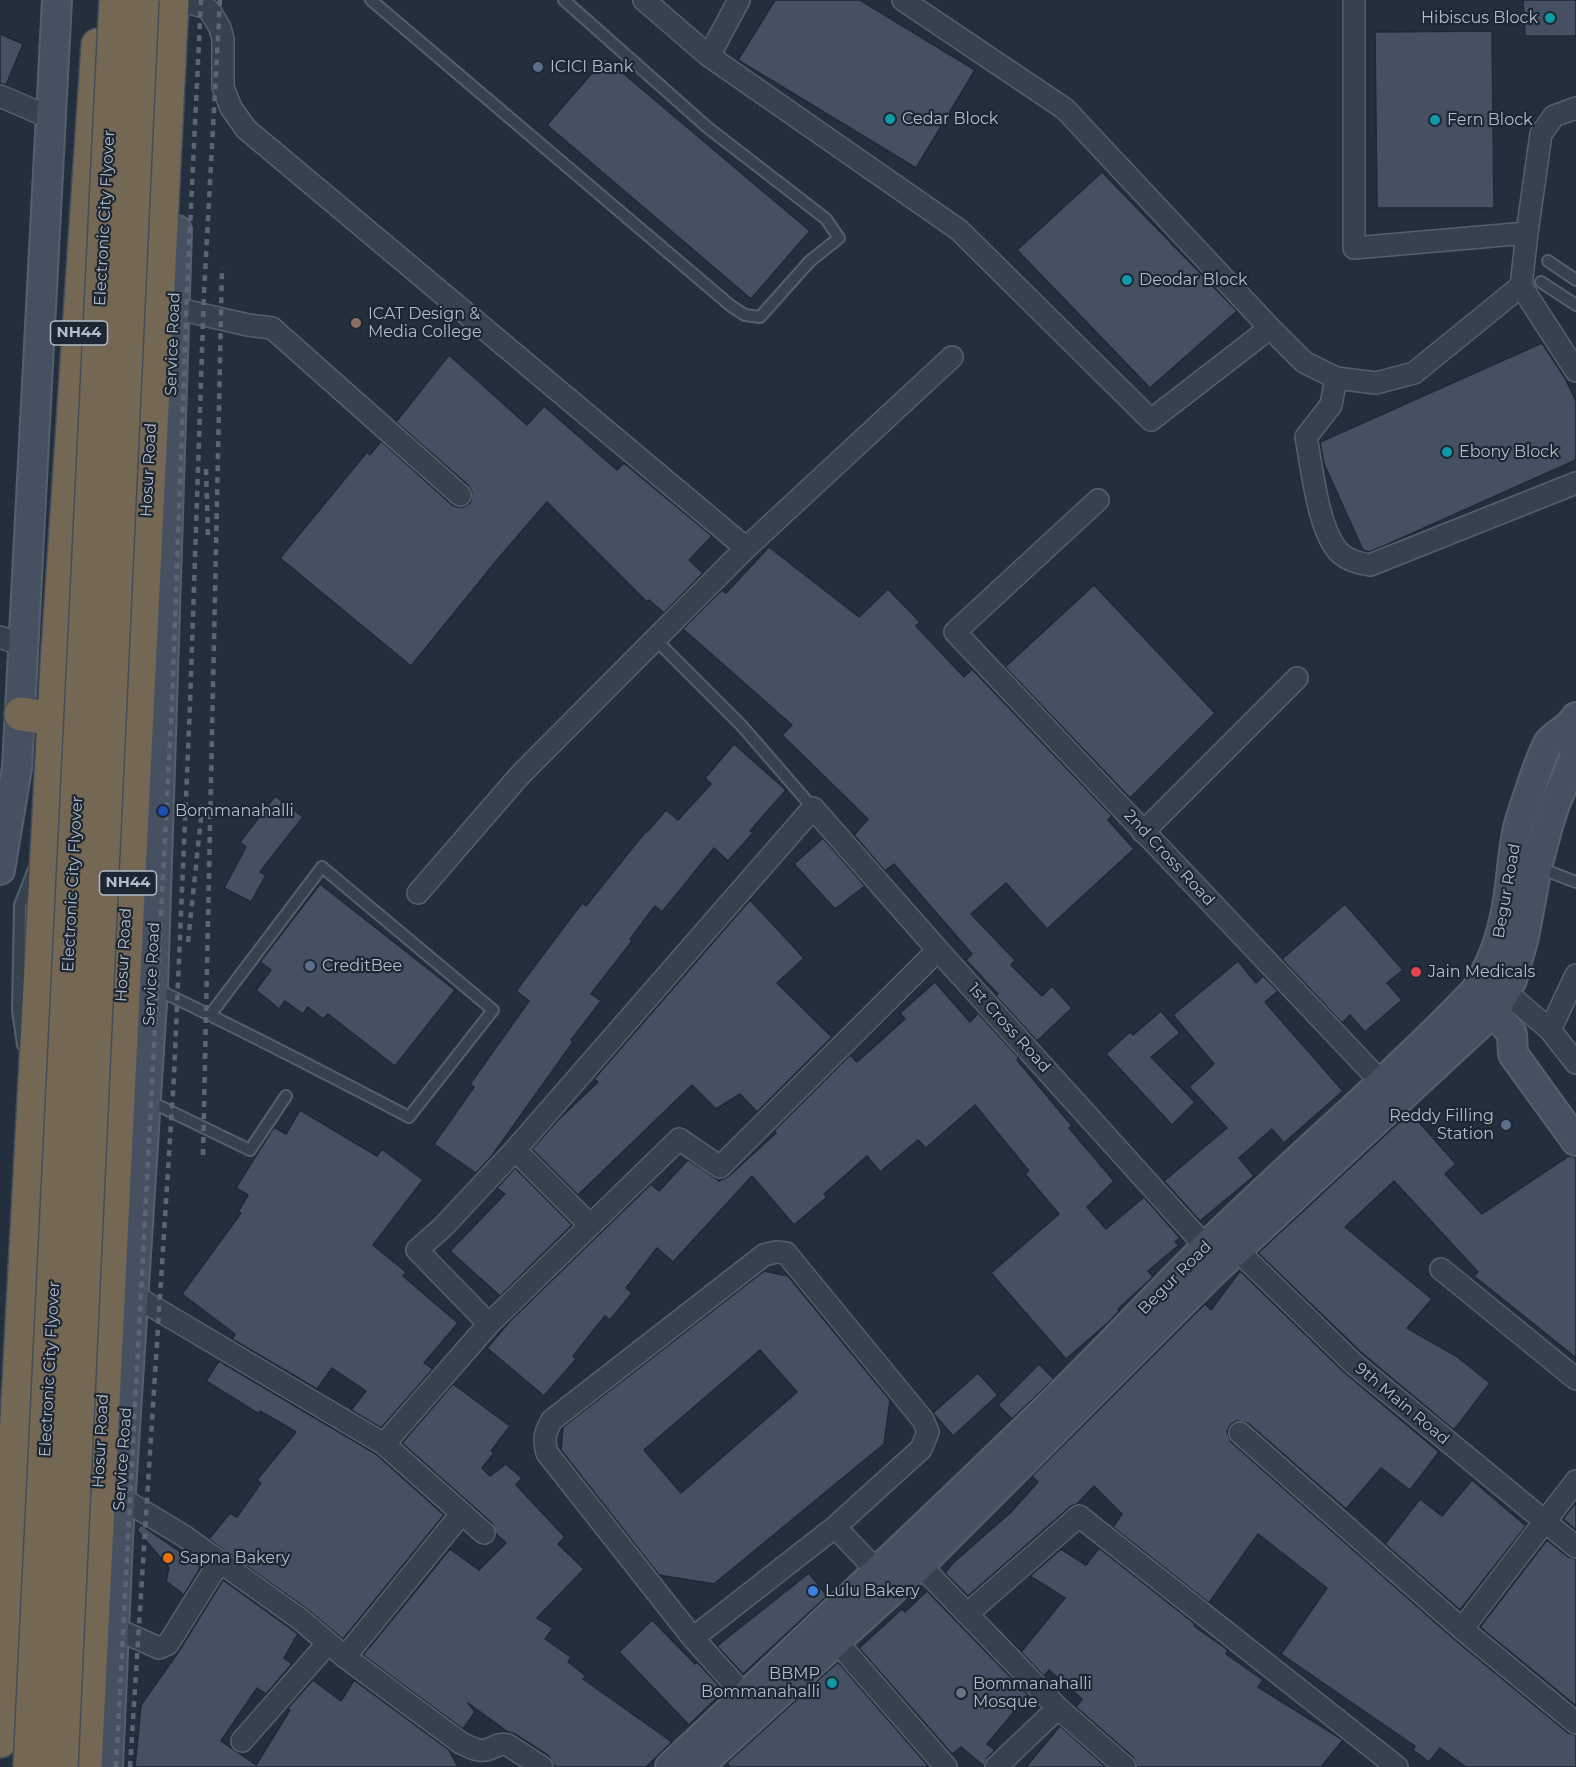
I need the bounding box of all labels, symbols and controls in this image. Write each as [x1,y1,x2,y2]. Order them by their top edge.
place label: Hibiscus Block [1421,8,1538,28]
marker: Hibiscus Block [1543,11,1557,25]
place label: ICICI Bank [550,57,633,77]
marker: ICICI Bank [531,60,545,74]
place label: Cedar Block [902,109,998,129]
place label: Fern Block [1447,110,1533,130]
marker: Cedar Block [883,112,897,126]
marker: Fern Block [1428,113,1442,127]
street label: Electronic City Flyover [91,130,119,306]
place label: Deodar Block [1139,270,1248,290]
marker: Deodar Block [1120,273,1134,287]
street label: Service Road [162,292,184,396]
place label: ICAT Design & Media College [368,304,482,342]
marker: ICAT Design & Media College [349,316,363,330]
road number: NH44 [50,321,107,345]
street label: Hosur Road [137,423,161,517]
place label: Ebony Block [1459,442,1559,462]
marker: Ebony Block [1440,445,1454,459]
street label: Electronic City Flyover [59,796,87,972]
place label: Bommanahalli [175,801,294,821]
marker: Bommanahalli [156,804,170,818]
street label: 2nd Cross Road [1120,806,1218,910]
street label: Begur Road [1489,842,1525,940]
road number: NH44 [100,871,156,895]
street label: Hosur Road [112,908,136,1002]
street label: Service Road [140,922,164,1026]
place label: CreditBee [322,956,402,976]
marker: CreditBee [303,959,317,973]
place label: Jain Medicals [1428,962,1535,982]
marker: Jain Medicals [1409,965,1423,979]
street label: 1st Cross Road [964,979,1054,1077]
place label: Reddy Filling Station [1389,1106,1494,1144]
marker: Reddy Filling Station [1499,1118,1513,1132]
street label: Begur Road [1134,1237,1216,1319]
street label: Electronic City Flyover [36,1281,64,1457]
street label: 9th Main Road [1351,1359,1453,1449]
street label: Hosur Road [89,1394,113,1488]
street label: Service Road [110,1407,136,1511]
place label: Sapna Bakery [180,1548,290,1568]
marker: Sapna Bakery [161,1551,175,1565]
place label: Lulu Bakery [825,1581,920,1601]
marker: Lulu Bakery [806,1584,820,1598]
place label: BBMP Bommanahalli [701,1664,820,1702]
place label: Bommanahalli Mosque [973,1674,1092,1712]
marker: BBMP Bommanahalli [825,1676,839,1690]
marker: Bommanahalli Mosque [954,1686,968,1700]

